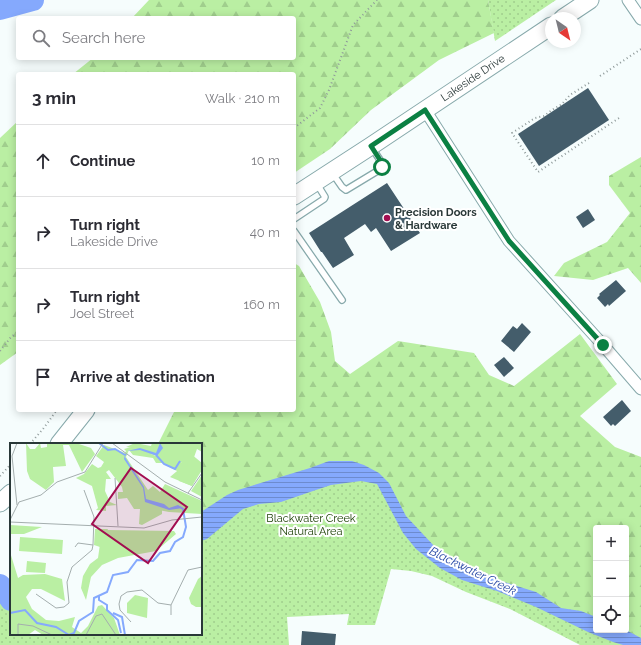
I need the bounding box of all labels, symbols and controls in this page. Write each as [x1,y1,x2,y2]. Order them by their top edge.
north arrow [545,12,581,48]
search box [16,16,296,60]
icon: search [30,27,52,49]
text: Search here [62,29,145,47]
street label: Lakeside Drive [438,51,508,104]
text: 3 min [32,88,76,108]
text: Walk · 210 m [205,91,280,106]
icon: ahead [32,150,54,172]
text: Continue [70,152,135,170]
text: 10 m [251,153,280,168]
route start [373,158,391,176]
place label: Precision Doors & Hardware [395,206,477,232]
marker: Precision Doors & Hardware [382,213,392,223]
text: Turn right [70,216,140,234]
icon: right [32,222,54,244]
text: 40 m [250,225,280,240]
text: Lakeside Drive [70,234,158,249]
text: Turn right [70,288,140,306]
icon: right [32,294,54,316]
text: 160 m [243,297,280,312]
text: Joel Street [70,306,134,321]
route end [594,336,612,354]
icon: arrive [32,366,54,388]
text: Arrive at destination [70,368,215,386]
inset map [10,443,202,635]
park label: Blackwater Creek Natural Area [266,512,356,538]
map controls [593,525,629,633]
button: + [593,525,629,561]
water label: Blackwater Creek [427,544,519,598]
button: − [593,561,629,597]
button: locate [593,597,629,633]

